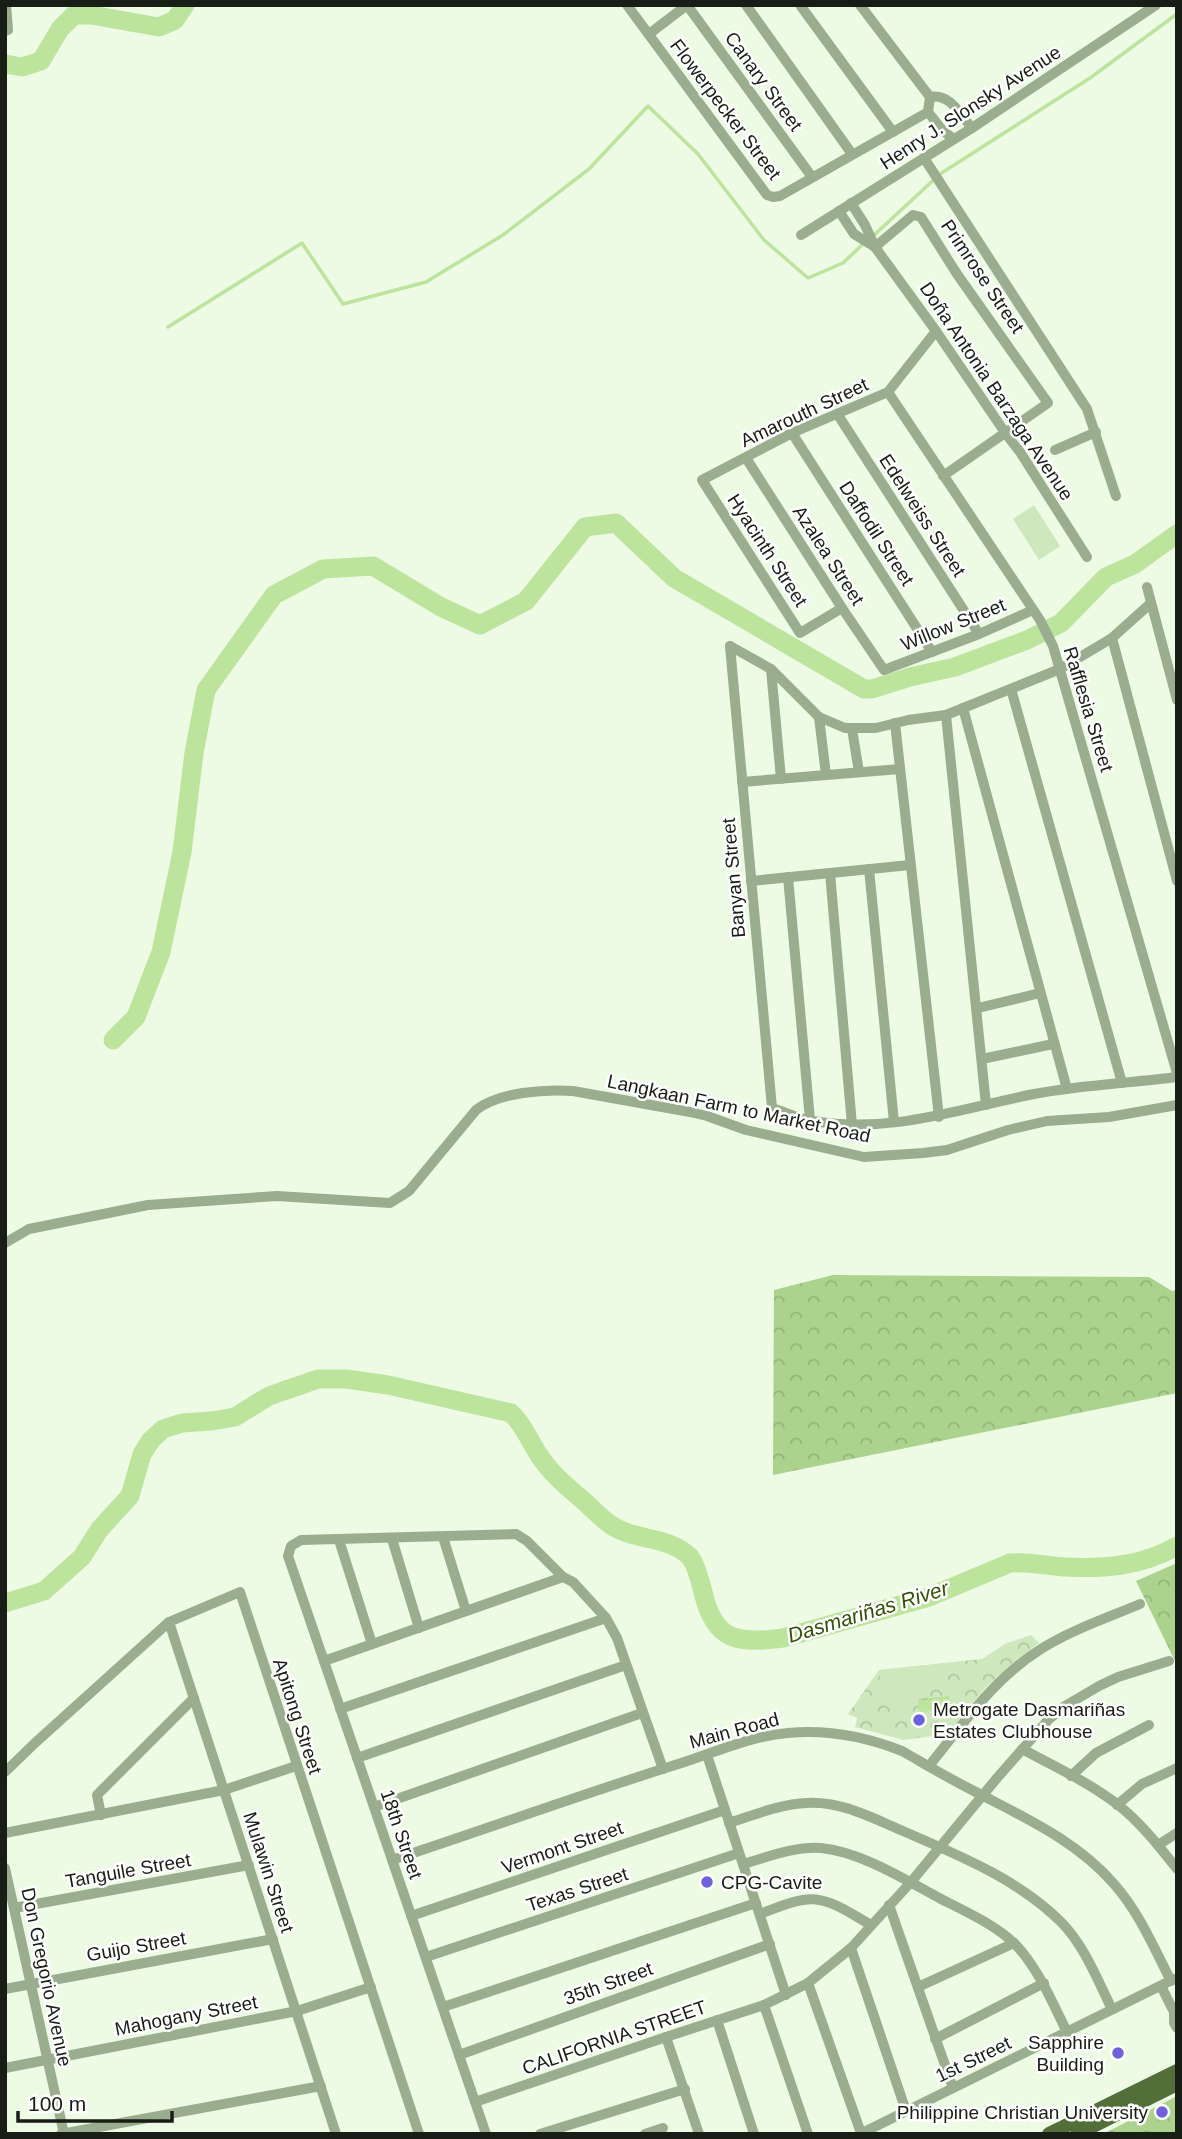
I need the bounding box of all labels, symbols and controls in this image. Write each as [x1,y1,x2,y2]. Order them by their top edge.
street label: Canary Street [721,28,807,135]
street label: Flowerpecker Street [666,35,786,184]
street label: Henry J. Slonsky Avenue [876,41,1064,174]
street label: Primrose Street [937,216,1029,337]
street label: Doña Antonia Barzaga Avenue [916,278,1078,504]
street label: Amarouth Street [737,373,872,451]
street label: Edelweiss Street [875,450,970,581]
street label: Daffodil Street [835,477,918,590]
street label: Hyacinth Street [723,490,812,611]
street label: Azalea Street [789,502,869,609]
street label: Willow Street [898,594,1009,655]
street label: Rafflesia Street [1060,644,1118,775]
street label: Banyan Street [718,816,749,939]
street label: Langkaan Farm to Market Road [606,1070,872,1147]
water label: Dasmariñas River [785,1576,952,1647]
street label: Apitong Street [269,1656,326,1777]
place label: Metrogate Dasmariñas Estates Clubhouse [933,1699,1125,1742]
street label: Main Road [687,1708,781,1753]
marker: Metrogate Dasmariñas Estates Clubhouse [911,1712,927,1728]
street label: 18th Street [376,1787,427,1882]
street label: Mulawin Street [239,1809,298,1936]
street label: Vermont Street [499,1817,626,1878]
street label: Tanguile Street [64,1849,193,1892]
street label: Texas Street [524,1863,631,1916]
place label: CPG-Cavite [721,1872,822,1893]
marker: CPG-Cavite [699,1874,715,1890]
street label: Don Gregorio Avenue [17,1886,76,2068]
street label: Guijo Street [85,1927,188,1966]
street label: 35th Street [561,1957,656,2009]
street label: Mahogany Street [113,1991,260,2040]
street label: CALIFORNIA STREET [519,1996,709,2079]
street label: 1st Street [932,2032,1015,2087]
place label: Sapphire Building [1028,2032,1104,2075]
marker: Sapphire Building [1110,2045,1126,2061]
scale bar [18,2080,172,2124]
text: 100 m [28,2092,86,2115]
place label: Philippine Christian University [897,2102,1148,2123]
marker: Philippine Christian University [1154,2104,1170,2120]

